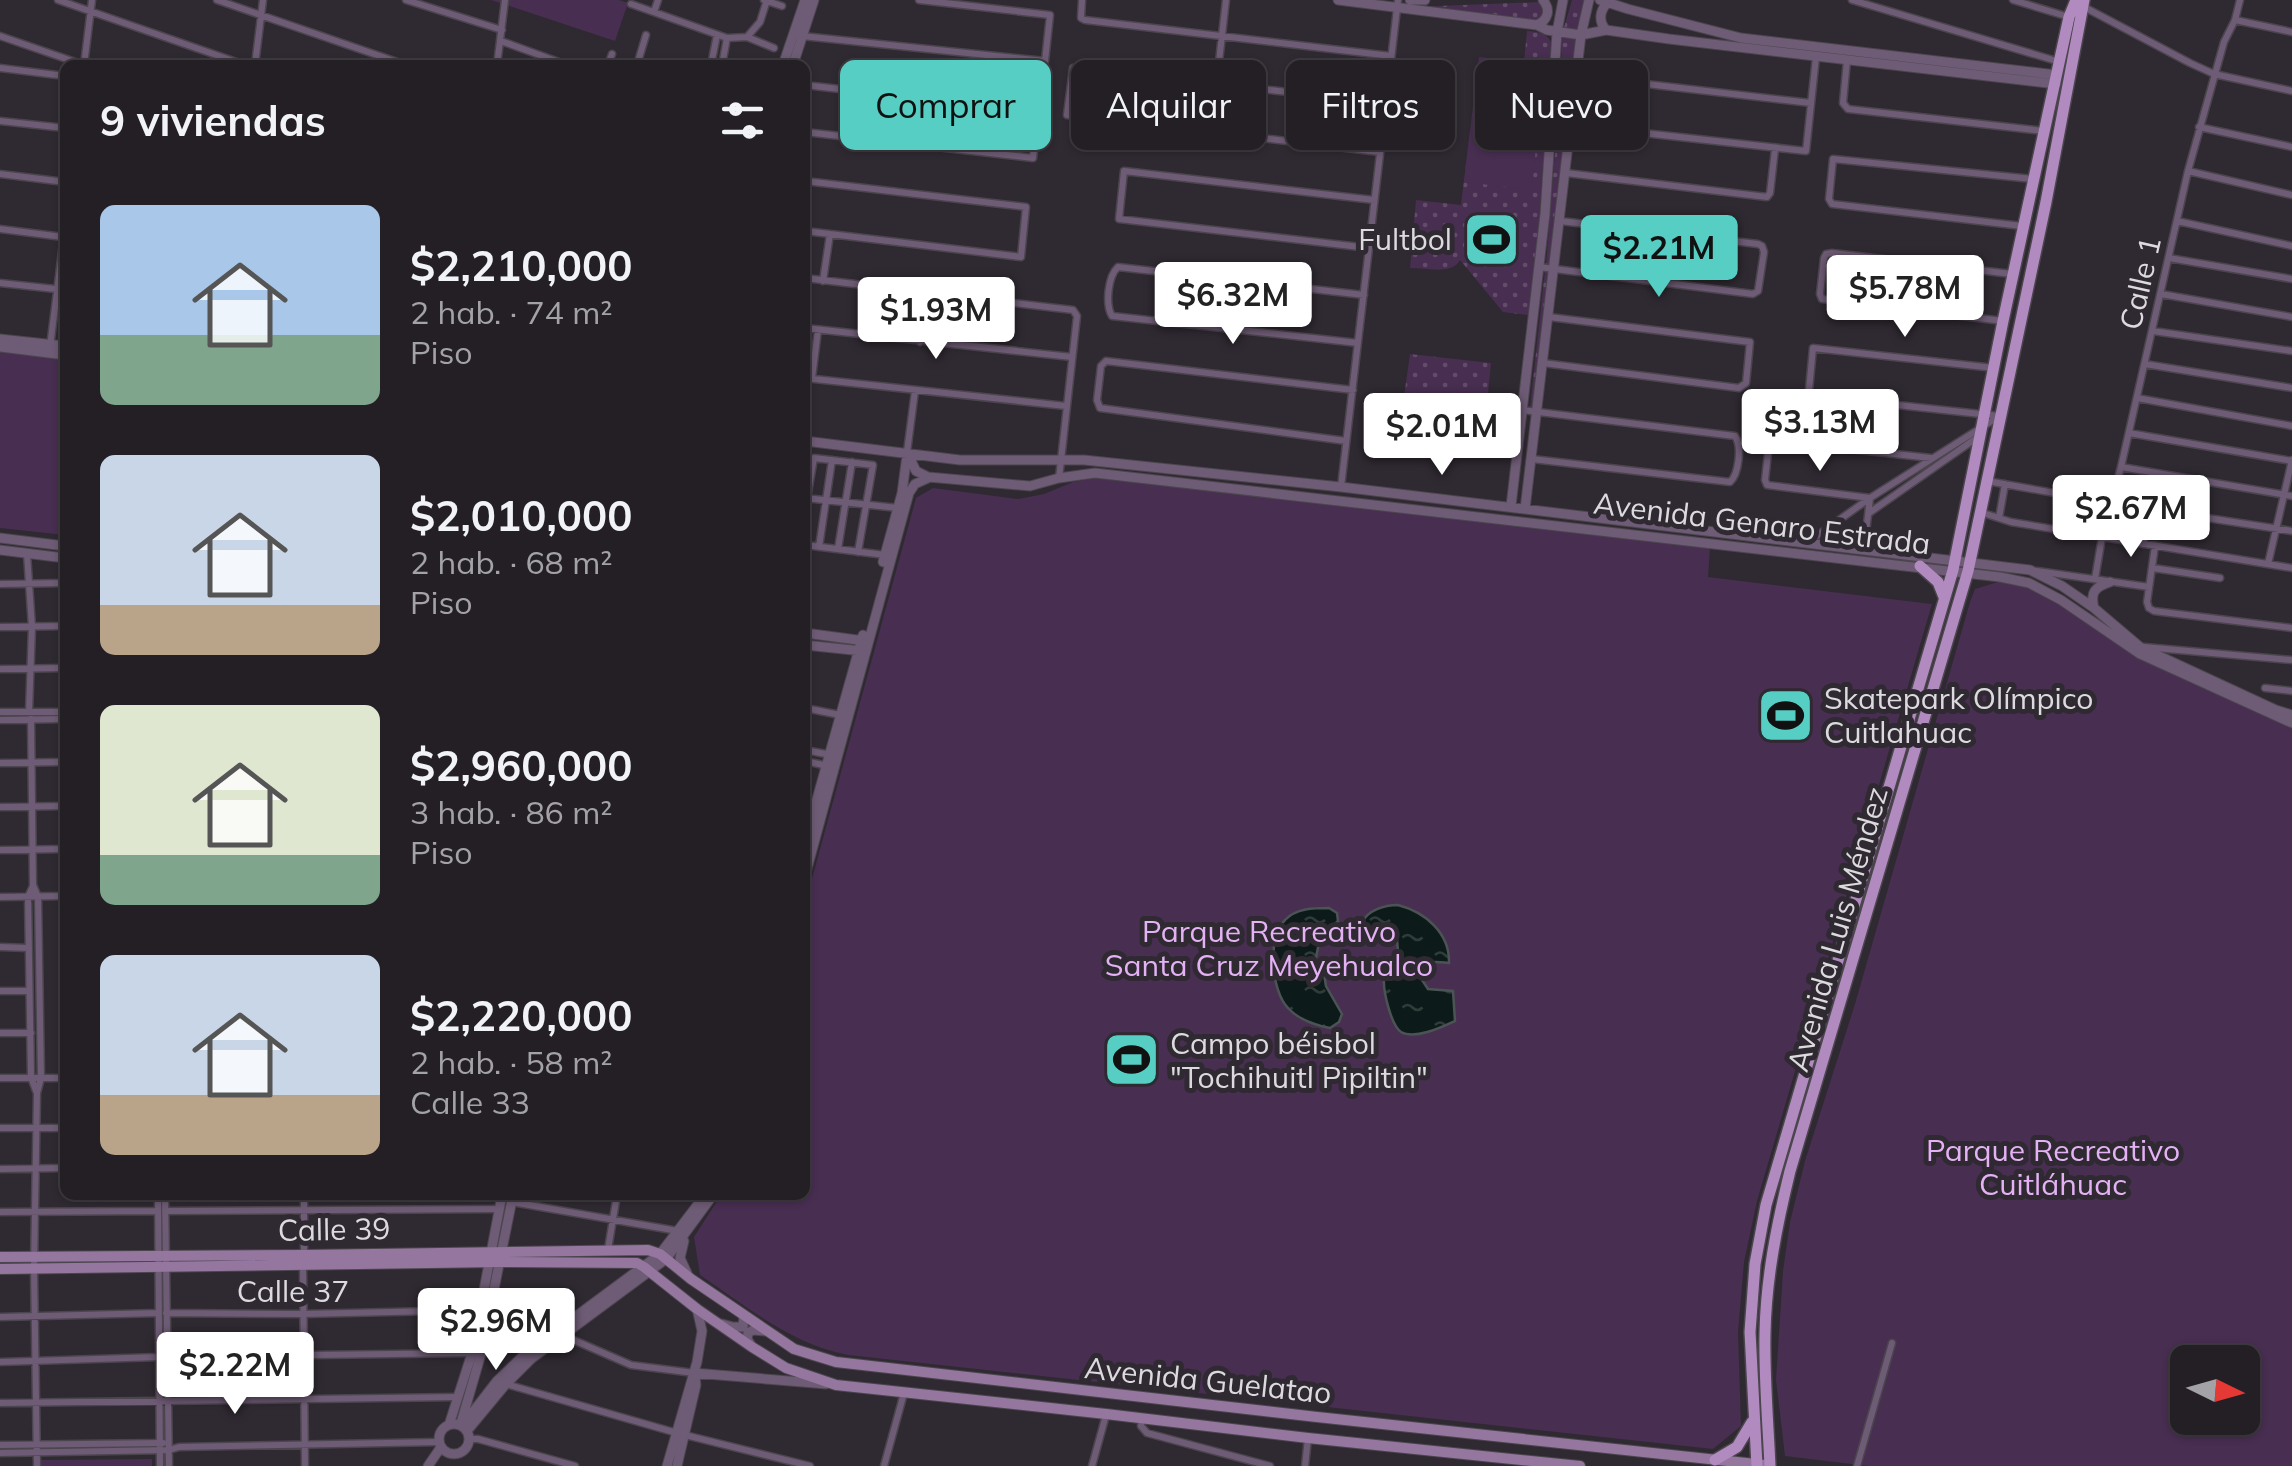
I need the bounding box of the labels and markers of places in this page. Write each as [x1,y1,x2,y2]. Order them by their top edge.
sports icon: Fultbol [1461,209,1521,269]
pin: $2.21M [1578,215,1740,300]
place label: Fultbol [1358,220,1452,258]
pin: $5.78M [1824,255,1986,340]
pin: $6.32M [1152,262,1314,347]
pin: $1.93M [855,277,1017,362]
pin: $3.13M [1739,389,1901,474]
pin: $2.01M [1361,393,1523,478]
pin: $2.67M [2050,475,2212,560]
place label: Skatepark Olímpico Cuitlahuac [1824,679,2093,751]
sports icon: Skatepark Olímpico Cuitlahuac [1755,685,1815,745]
place label: Campo béisbol "Tochihuitl Pipiltin" [1170,1024,1428,1096]
sports icon: Campo béisbol "Tochihuitl Pipiltin" [1101,1030,1161,1090]
pin: $2.96M [415,1288,577,1373]
pin: $2.22M [154,1332,316,1417]

